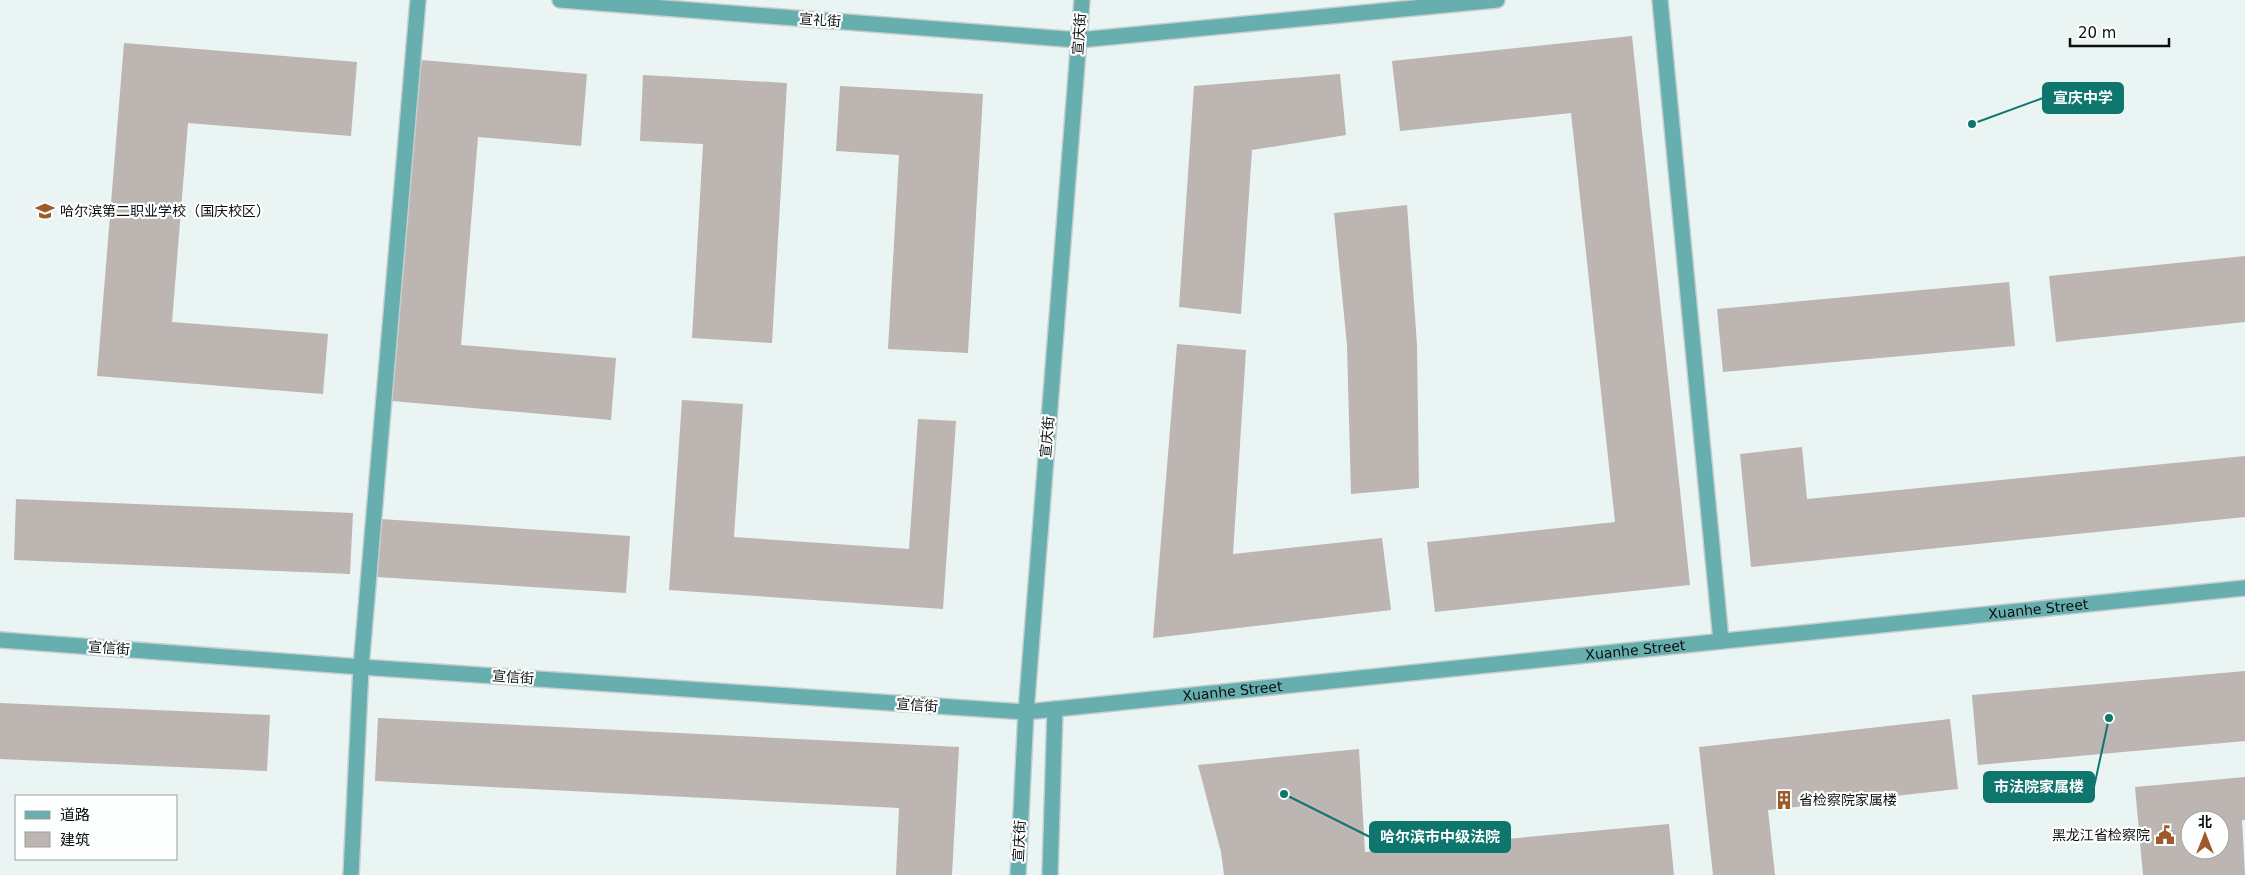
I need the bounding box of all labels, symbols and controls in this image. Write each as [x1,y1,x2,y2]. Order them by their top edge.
street label: 宣礼街 [798,11,842,29]
street label: 宣庆街 [1070,12,1088,56]
scale bar [2070,15,2169,47]
text: 20 m [2078,24,2116,42]
callout: 宣庆中学 [2043,83,2123,113]
text: 宣庆中学 [2053,89,2113,107]
school or university icon: 哈尔滨第二职业学校（国庆校区） [34,200,56,222]
place label: 哈尔滨第二职业学校（国庆校区） [60,203,270,219]
street label: 宣庆街 [1037,415,1057,459]
street label: Xuanhe Street [1987,596,2090,622]
street label: Xuanhe Street [1585,637,1687,663]
street label: 宣信街 [87,639,131,657]
street label: 宣信街 [491,668,535,686]
street label: Xuanhe Street [1182,678,1284,704]
street label: 宣信街 [895,696,939,714]
callout: 市法院家属楼 [1984,772,2094,802]
text: 市法院家属楼 [1994,778,2084,796]
building icon: 省检察院家属楼 [1773,789,1795,811]
place label: 省检察院家属楼 [1799,792,1897,808]
legend [15,795,178,860]
text: 道路 [60,806,90,824]
north arrow [2180,810,2230,860]
text: 北 [2198,814,2212,830]
street label: 宣庆街 [1010,820,1028,862]
callout: 哈尔滨市中级法院 [1370,822,1510,852]
public building icon: 黑龙江省检察院 [2154,824,2176,846]
place label: 黑龙江省检察院 [2052,827,2150,843]
text: 哈尔滨市中级法院 [1380,828,1500,846]
text: 建筑 [60,831,90,849]

